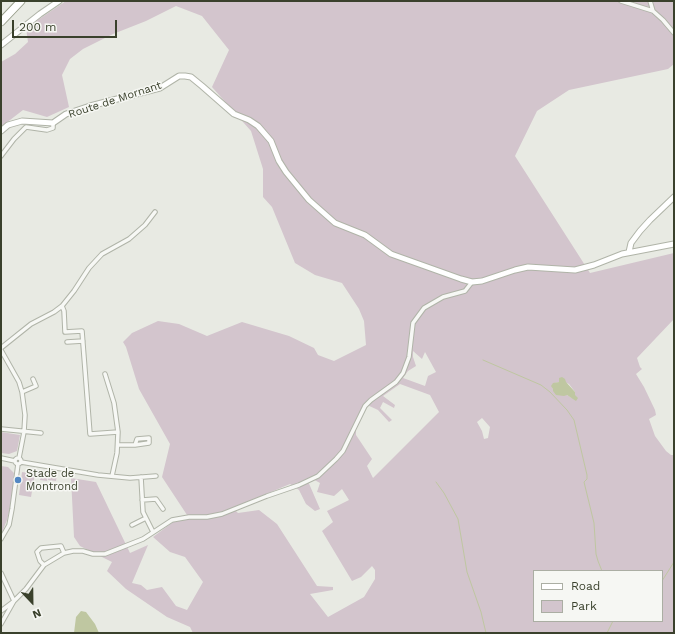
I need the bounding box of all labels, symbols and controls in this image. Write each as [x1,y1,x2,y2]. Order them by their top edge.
scale bar [14,12,119,38]
text: 200 m [19,20,56,34]
street label: Route de Mornant [67,79,163,121]
place label: Stade de Montrond [26,467,78,493]
marker: Stade de Montrond [13,475,23,485]
legend [533,570,663,622]
text: Road [571,579,600,593]
north arrow [12,582,52,622]
text: Park [571,599,597,613]
text: N [30,606,43,621]

